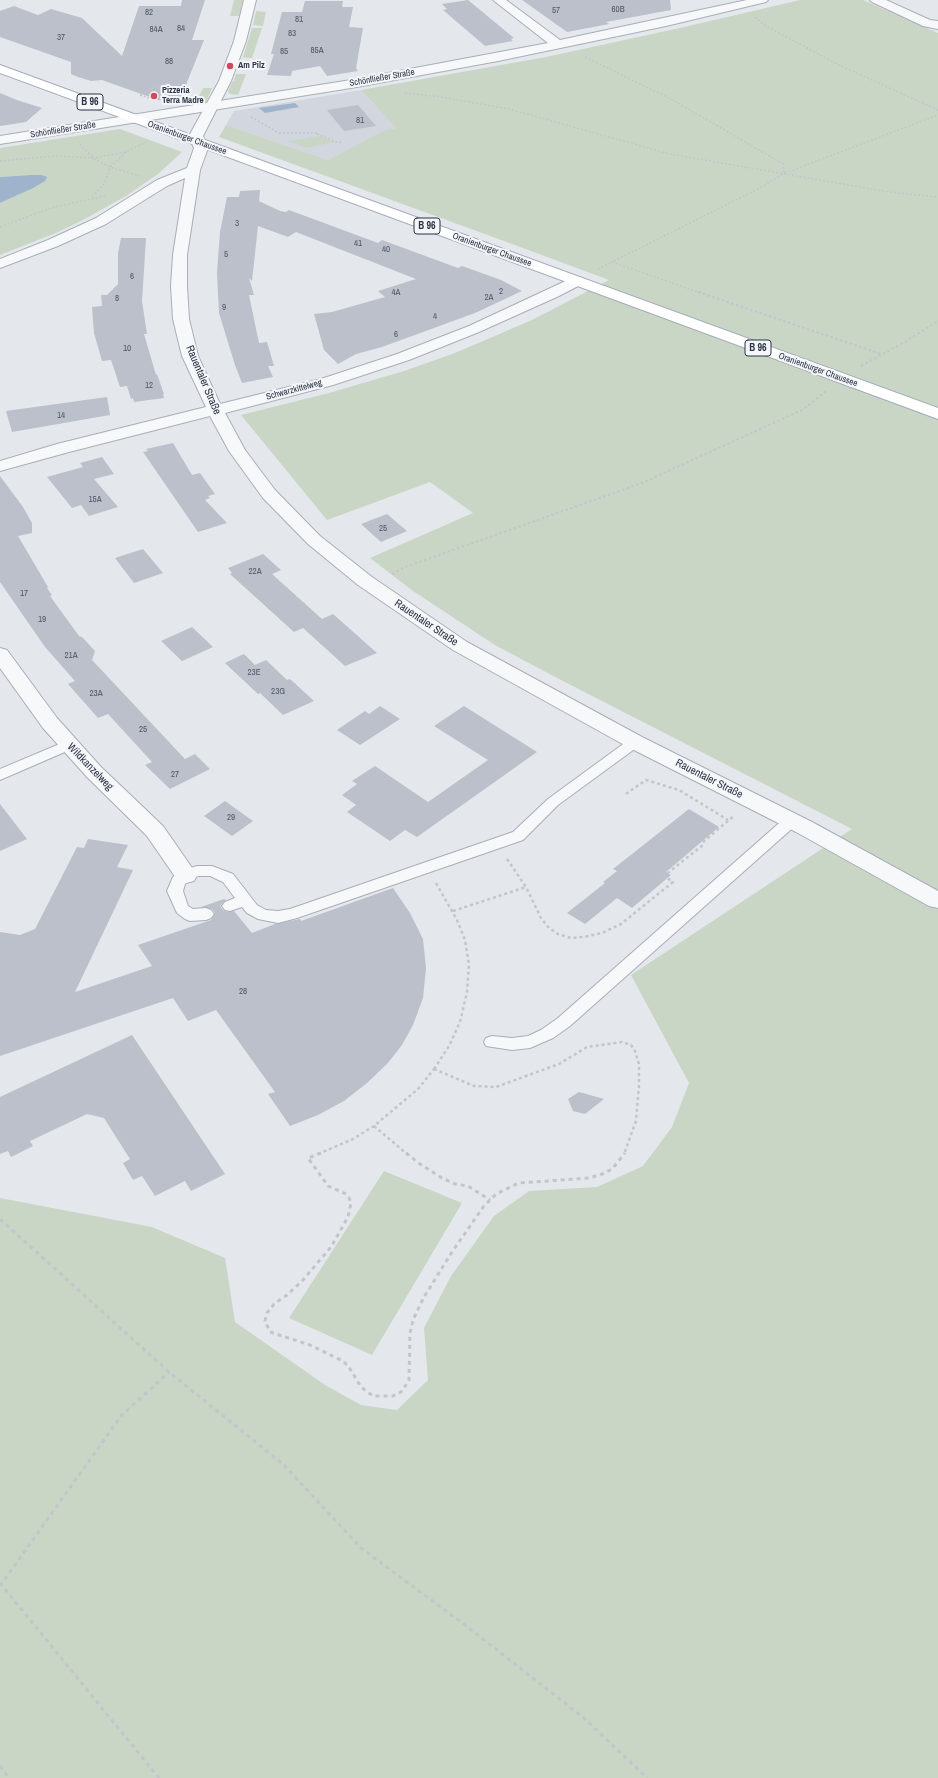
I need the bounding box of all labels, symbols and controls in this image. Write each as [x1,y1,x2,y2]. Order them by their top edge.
house number: 60B [611,5,625,15]
house number: 57 [552,6,560,16]
house number: 82 [145,8,153,18]
house number: 81 [295,15,303,25]
house number: 84 [177,24,185,34]
house number: 84A [149,25,163,35]
house number: 83 [288,29,296,39]
house number: 37 [57,33,65,43]
house number: 85A [310,46,324,56]
house number: 85 [280,47,288,57]
house number: 88 [165,57,173,67]
marker: Am Pilz [225,61,235,71]
place label: Am Pilz [238,61,265,71]
street label: Schönfließer Straße [349,67,415,89]
place label: Pizzeria Terra Madre [162,86,204,107]
marker: Pizzeria Terra Madre [149,91,159,101]
road number: B 96 [77,94,103,110]
house number: 81 [356,116,364,126]
street label: Oranienburger Chaussee [146,119,228,157]
street label: Schönfließer Straße [30,120,96,140]
road number: B 96 [414,218,440,234]
house number: 3 [235,219,239,229]
street label: Oranienburger Chaussee [451,231,533,269]
house number: 41 [354,239,362,249]
house number: 40 [382,245,390,255]
house number: 5 [224,250,228,260]
house number: 6 [130,272,134,282]
house number: 2 [499,287,503,297]
house number: 4A [391,288,401,298]
house number: 2A [484,293,494,303]
house number: 8 [115,294,119,304]
house number: 9 [222,303,226,313]
house number: 4 [433,312,437,322]
house number: 6 [394,330,398,340]
road number: B 96 [745,340,771,356]
house number: 10 [123,344,131,354]
street label: Rauentaler Straße [183,344,223,416]
street label: Oranienburger Chaussee [777,351,859,389]
street label: Schwarzkittelweg [265,377,323,403]
house number: 12 [145,381,153,391]
house number: 14 [57,411,65,421]
house number: 15A [88,495,102,505]
house number: 25 [379,524,387,534]
house number: 22A [248,567,262,577]
house number: 17 [20,589,28,599]
street label: Rauentaler Straße [392,597,460,649]
house number: 19 [38,615,46,625]
house number: 21A [64,651,78,661]
house number: 23E [247,668,261,678]
house number: 23G [271,687,285,697]
house number: 23A [89,689,103,699]
house number: 25 [139,725,147,735]
street label: Wildkanzelweg [64,741,116,793]
street label: Rauentaler Straße [673,756,745,802]
house number: 27 [171,770,179,780]
house number: 29 [227,813,235,823]
house number: 28 [239,987,247,997]

